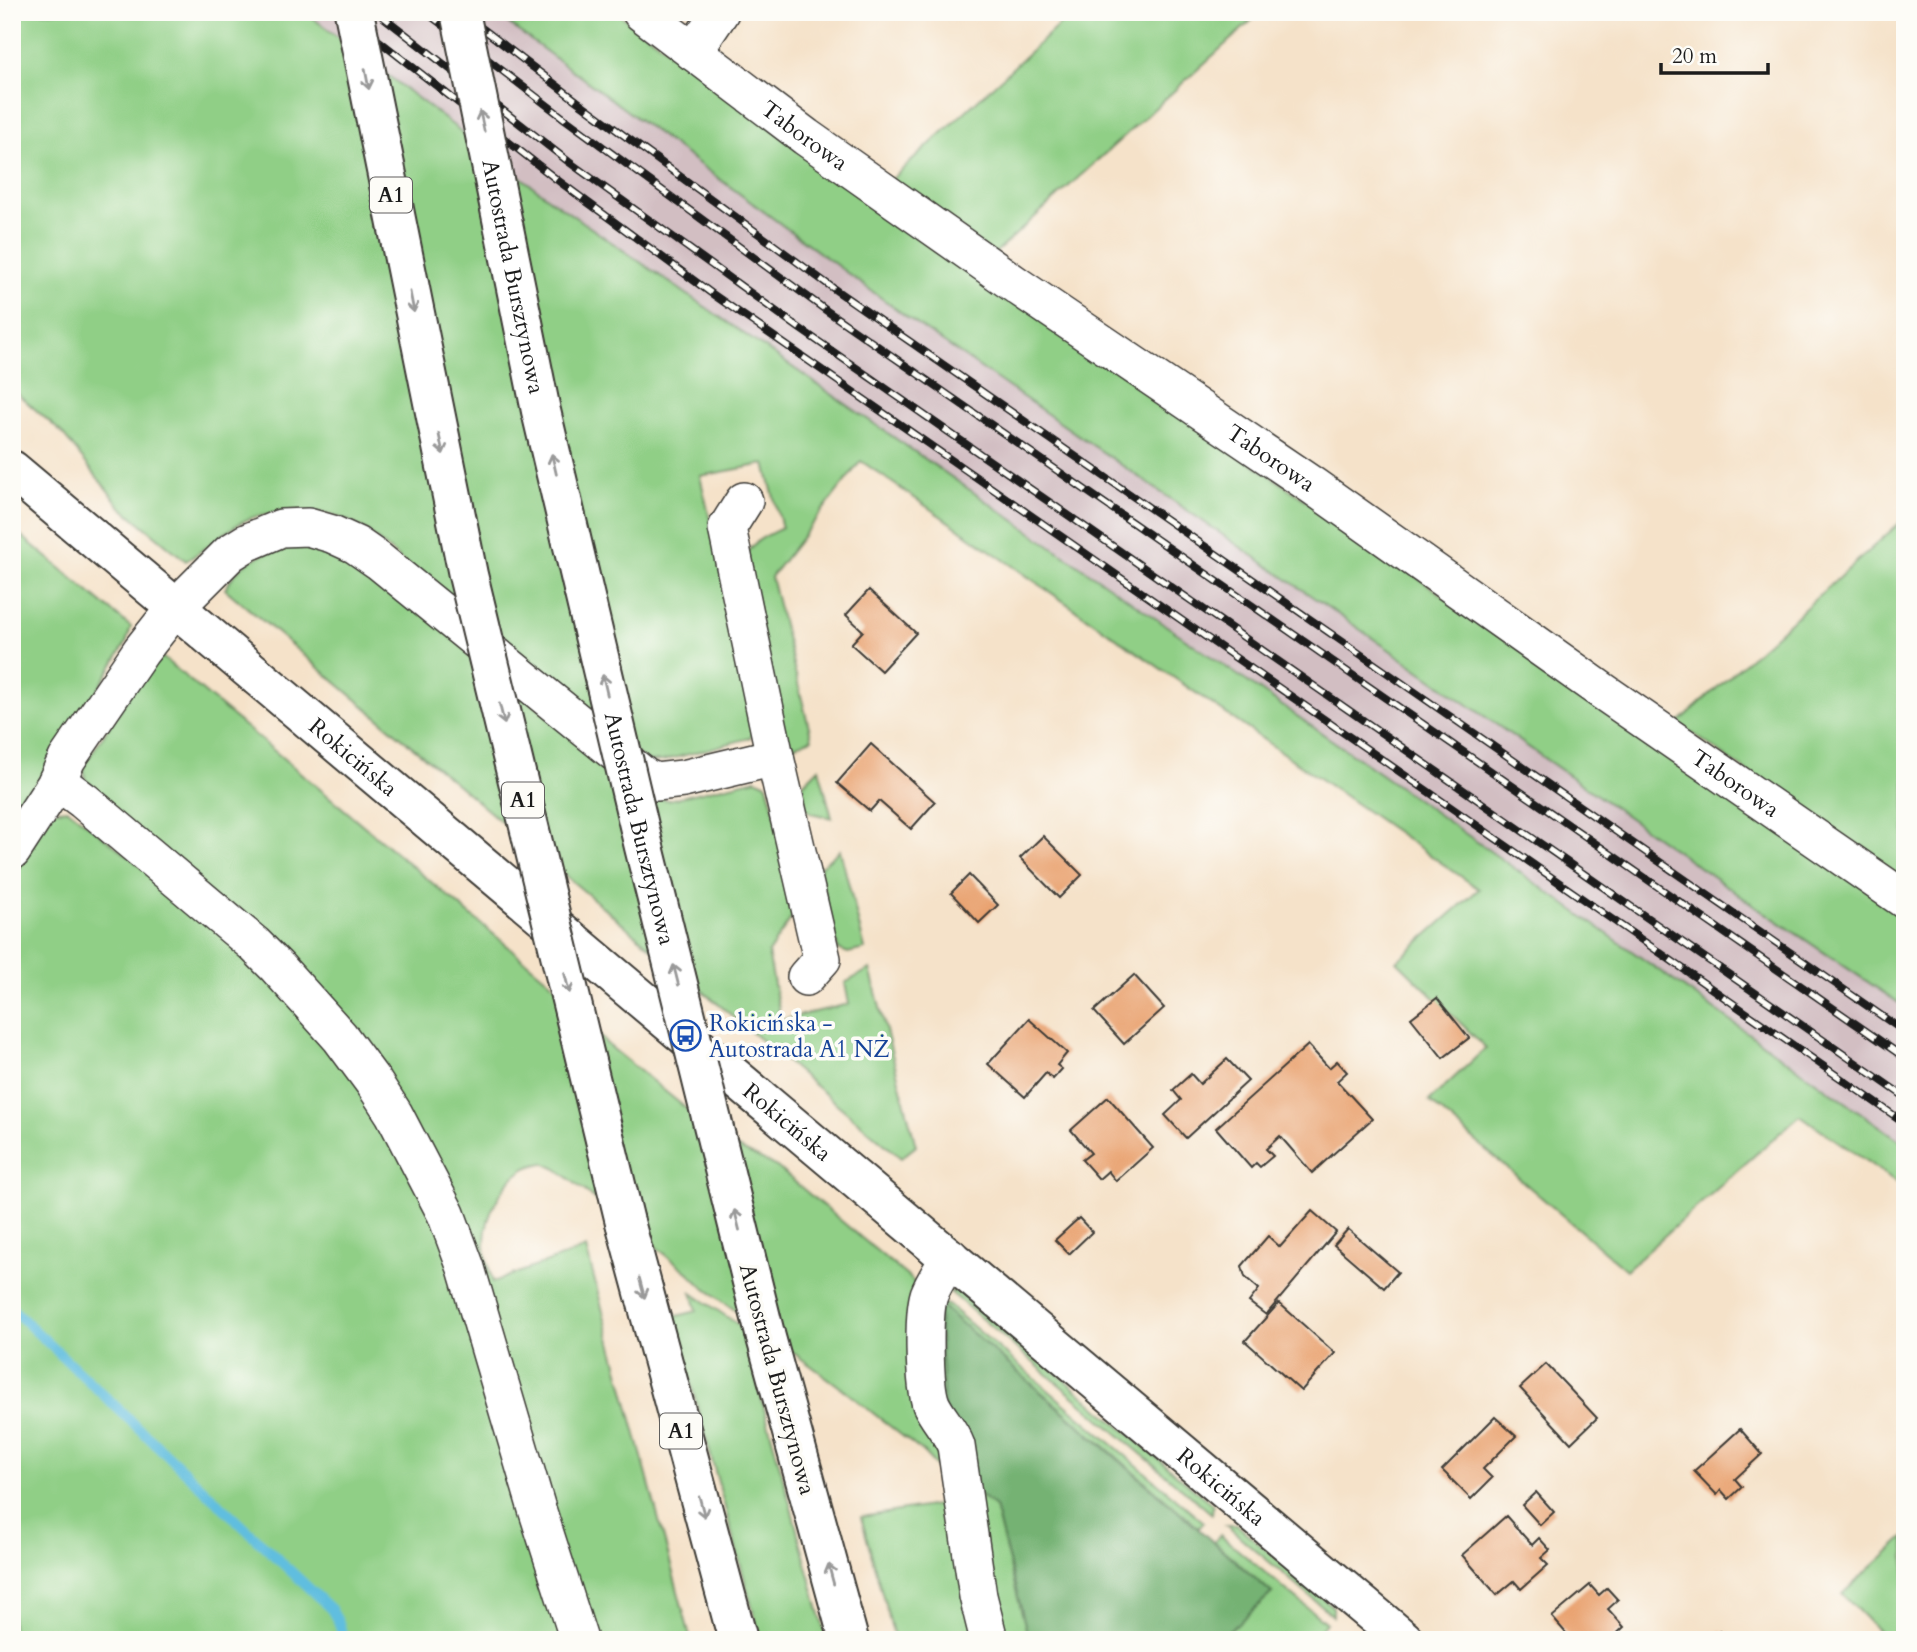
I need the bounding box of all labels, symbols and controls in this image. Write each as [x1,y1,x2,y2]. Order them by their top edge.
scale bar [1661,32,1768,76]
text: 20 m [1672,42,1717,71]
one-way arrow [361,67,375,90]
street label: Taborowa [755,93,854,178]
one-way arrow [475,110,489,133]
street label: Autostrada Bursztynowa [474,157,552,397]
road number: A1 [370,178,412,212]
one-way arrow [406,290,420,313]
street label: Taborowa [1220,417,1321,499]
one-way arrow [435,432,449,455]
one-way arrow [547,453,560,476]
one-way arrow [598,674,612,697]
one-way arrow [496,702,509,725]
street label: Autostrada Bursztynowa [597,709,683,948]
street label: Rokicińska [302,711,404,804]
street label: Taborowa [1685,742,1786,825]
road number: A1 [502,782,544,818]
one-way arrow [669,964,682,987]
one-way arrow [561,971,574,994]
place label: Rokicińska - Autostrada A1 NŻ [709,1008,890,1065]
bus stop icon: Rokicińska - Autostrada A1 NŻ [669,1019,703,1053]
street label: Rokicińska [736,1076,838,1169]
one-way arrow [730,1209,743,1232]
street label: Autostrada Bursztynowa [732,1260,823,1498]
one-way arrow [637,1276,650,1298]
road number: A1 [660,1414,702,1448]
street label: Rokicińska [1170,1441,1272,1533]
one-way arrow [696,1495,709,1518]
one-way arrow [823,1563,836,1585]

